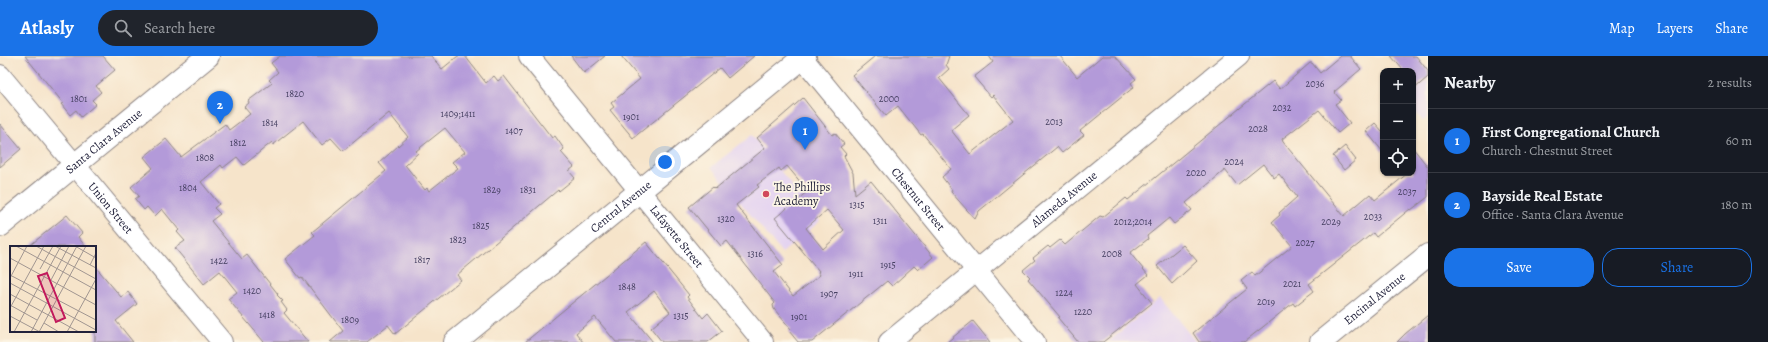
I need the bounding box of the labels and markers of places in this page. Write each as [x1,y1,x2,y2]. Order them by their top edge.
pin: 2 [207,91,233,124]
pin: 1 [792,117,818,150]
place label: The Phillips Academy [773,179,831,209]
marker: The Phillips Academy [761,189,771,199]

